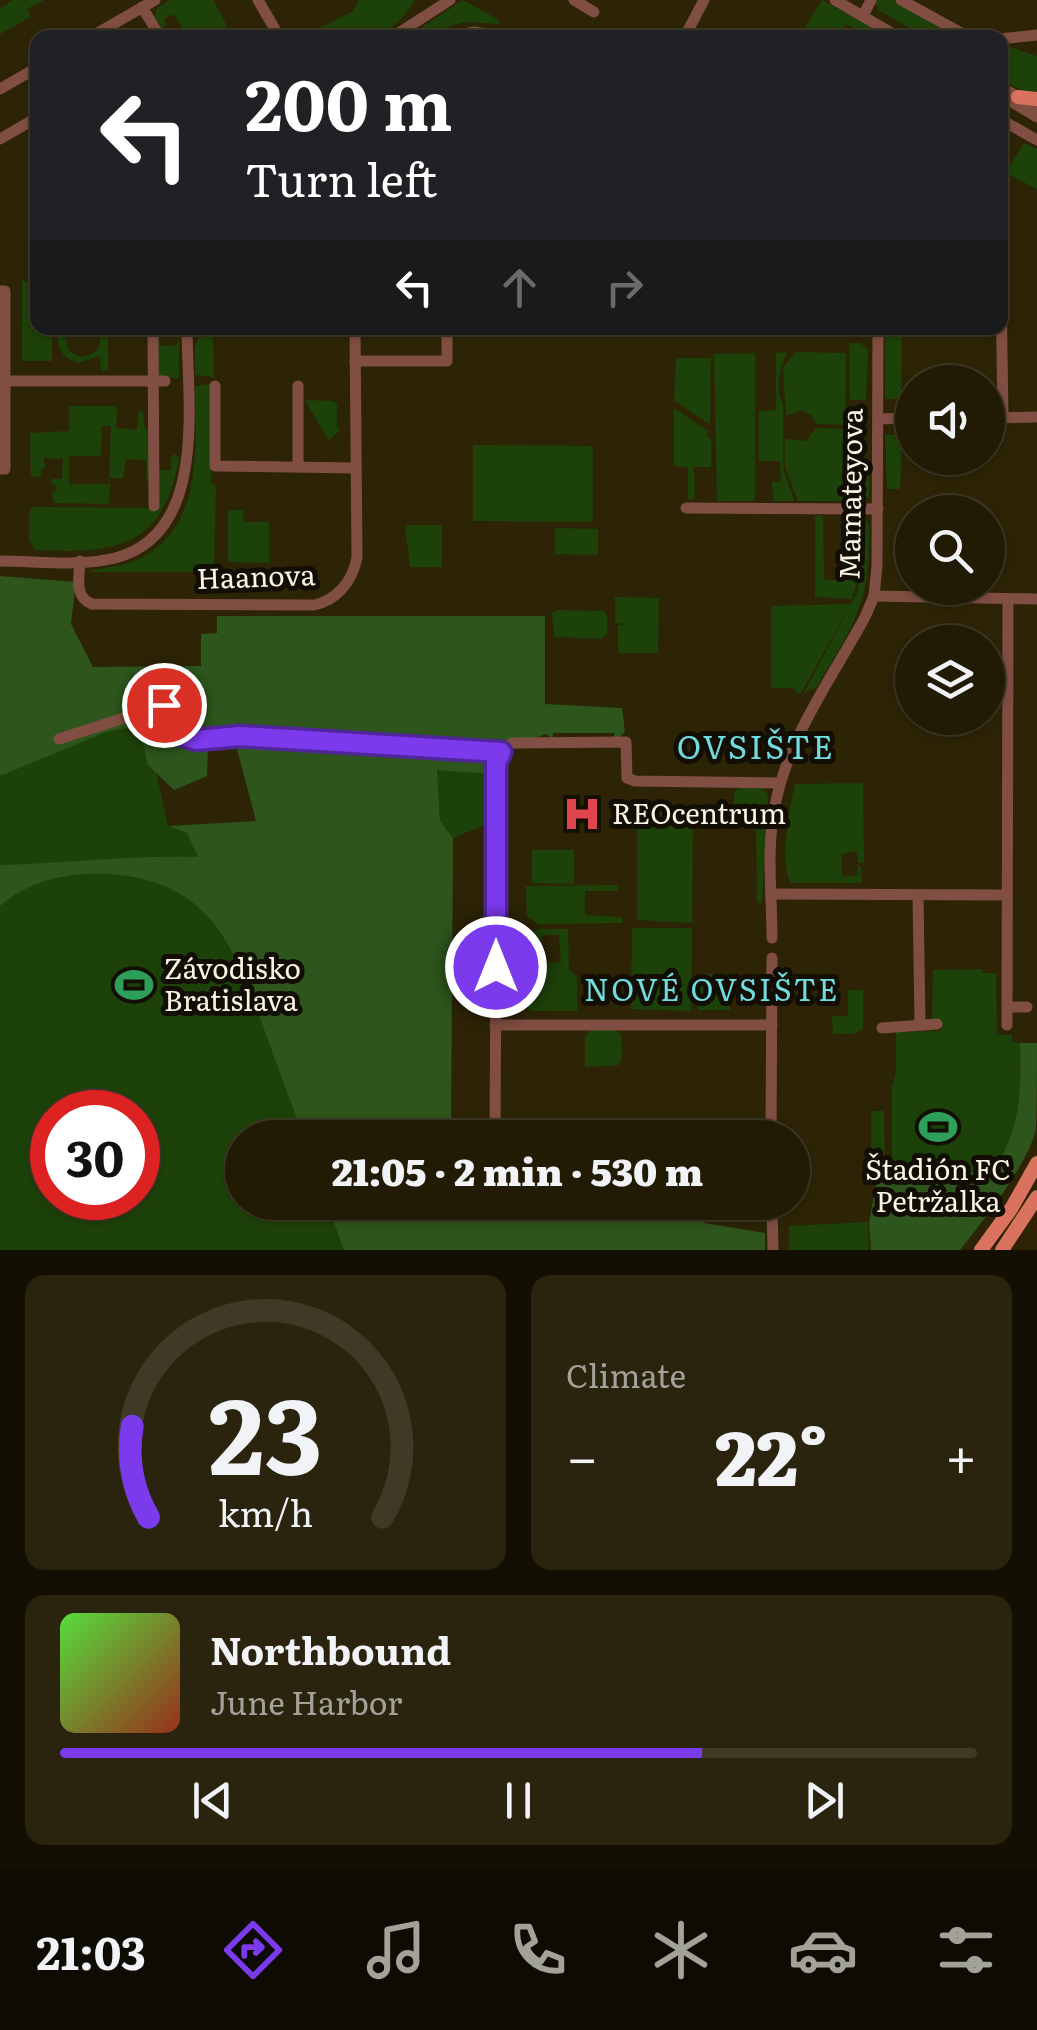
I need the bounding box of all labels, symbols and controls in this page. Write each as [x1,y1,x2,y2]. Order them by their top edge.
text: 200 m [245,49,453,153]
icon: left [80,70,210,200]
text: Turn left [245,144,437,211]
icon: left [387,260,442,315]
icon: ahead [492,260,547,315]
icon: right [597,260,652,315]
map controls [895,365,1005,735]
button: sound [895,365,1005,475]
street label: Mamateyova [827,408,871,580]
button: search [895,495,1005,605]
street label: Haanova [196,552,316,598]
button: layers [895,625,1005,735]
pin [122,663,207,748]
icon: arrive [137,678,192,733]
district label: OVSIŠTE [677,721,835,769]
place label: REOcentrum [612,791,786,833]
hospital icon: REOcentrum [561,793,603,835]
position arrow [444,915,548,1019]
place label: Závodisko Bratislava [164,946,301,1020]
sports icon: Závodisko Bratislava [113,964,155,1006]
district label: NOVÉ OVSIŠTE [584,966,840,1010]
speed limit sign: 30 [30,1090,160,1220]
sports icon: Štadión FC Petržalka [917,1106,959,1148]
text: 21:05 · 2 min · 530 m [332,1141,703,1198]
place label: Štadión FC Petržalka [865,1147,1011,1221]
text: Climate [566,1350,686,1398]
text: 23 [209,1352,322,1507]
text: 22° [715,1398,828,1509]
text: − [566,1413,598,1495]
text: + [945,1413,977,1495]
text: km/h [218,1485,313,1538]
text: Northbound [210,1620,451,1677]
text: June Harbor [210,1677,402,1725]
icon: previous [185,1773,240,1828]
icon: pause [491,1773,546,1828]
icon: next [797,1773,852,1828]
icon: directions [218,1915,288,1985]
icon: music [361,1915,431,1985]
icon: phone [503,1915,573,1985]
icon: climate [646,1915,716,1985]
icon: car [788,1915,858,1985]
icon: filters [931,1915,1001,1985]
text: 21:03 [36,1917,146,1984]

